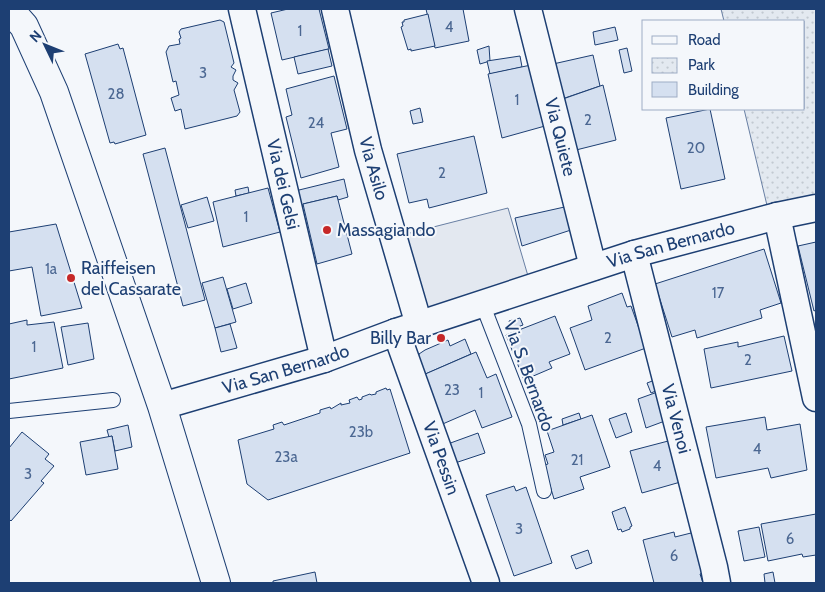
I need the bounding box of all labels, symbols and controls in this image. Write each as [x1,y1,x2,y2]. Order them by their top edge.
house number: 4 [445,18,454,36]
north arrow [20,20,70,70]
legend [642,20,805,110]
house number: 1 [298,22,302,40]
text: N [26,26,45,46]
text: Road [688,31,721,49]
text: Park [688,56,715,74]
house number: 3 [199,64,207,82]
text: Building [688,81,739,99]
house number: 28 [108,85,124,103]
house number: 1 [515,91,519,109]
street label: Via Quiete [540,96,581,178]
house number: 2 [584,111,592,129]
house number: 24 [308,114,325,132]
street label: Via Asilo [354,135,393,203]
street label: Via dei Gelsi [262,137,304,232]
house number: 20 [687,139,705,157]
house number: 2 [438,164,446,182]
house number: 1 [244,208,248,226]
street label: Via San Bernardo [604,217,737,273]
place label: Massagiando [337,219,436,241]
marker: Massagiando [321,224,333,236]
place label: Raiffeisen del Cassarate [81,257,181,300]
house number: 1a [45,260,58,278]
marker: Raiffeisen del Cassarate [65,272,77,284]
house number: 17 [712,284,725,302]
street label: Via S. Bernardo [499,318,559,434]
place label: Billy Bar [370,327,431,349]
house number: 2 [604,329,612,347]
marker: Billy Bar [435,332,447,344]
house number: 1 [32,338,36,356]
street label: Via San Bernardo [220,340,352,399]
house number: 2 [744,351,752,369]
house number: 23 [444,381,460,399]
street label: Via Venoi [657,381,696,456]
house number: 1 [479,384,483,402]
street label: Via Pessin [418,418,464,498]
house number: 23b [349,423,373,441]
house number: 4 [753,440,762,458]
house number: 23a [274,448,298,466]
house number: 21 [571,451,583,469]
house number: 4 [653,457,662,475]
house number: 3 [24,465,32,483]
house number: 3 [515,520,523,538]
house number: 6 [786,530,794,548]
house number: 6 [670,547,678,565]

